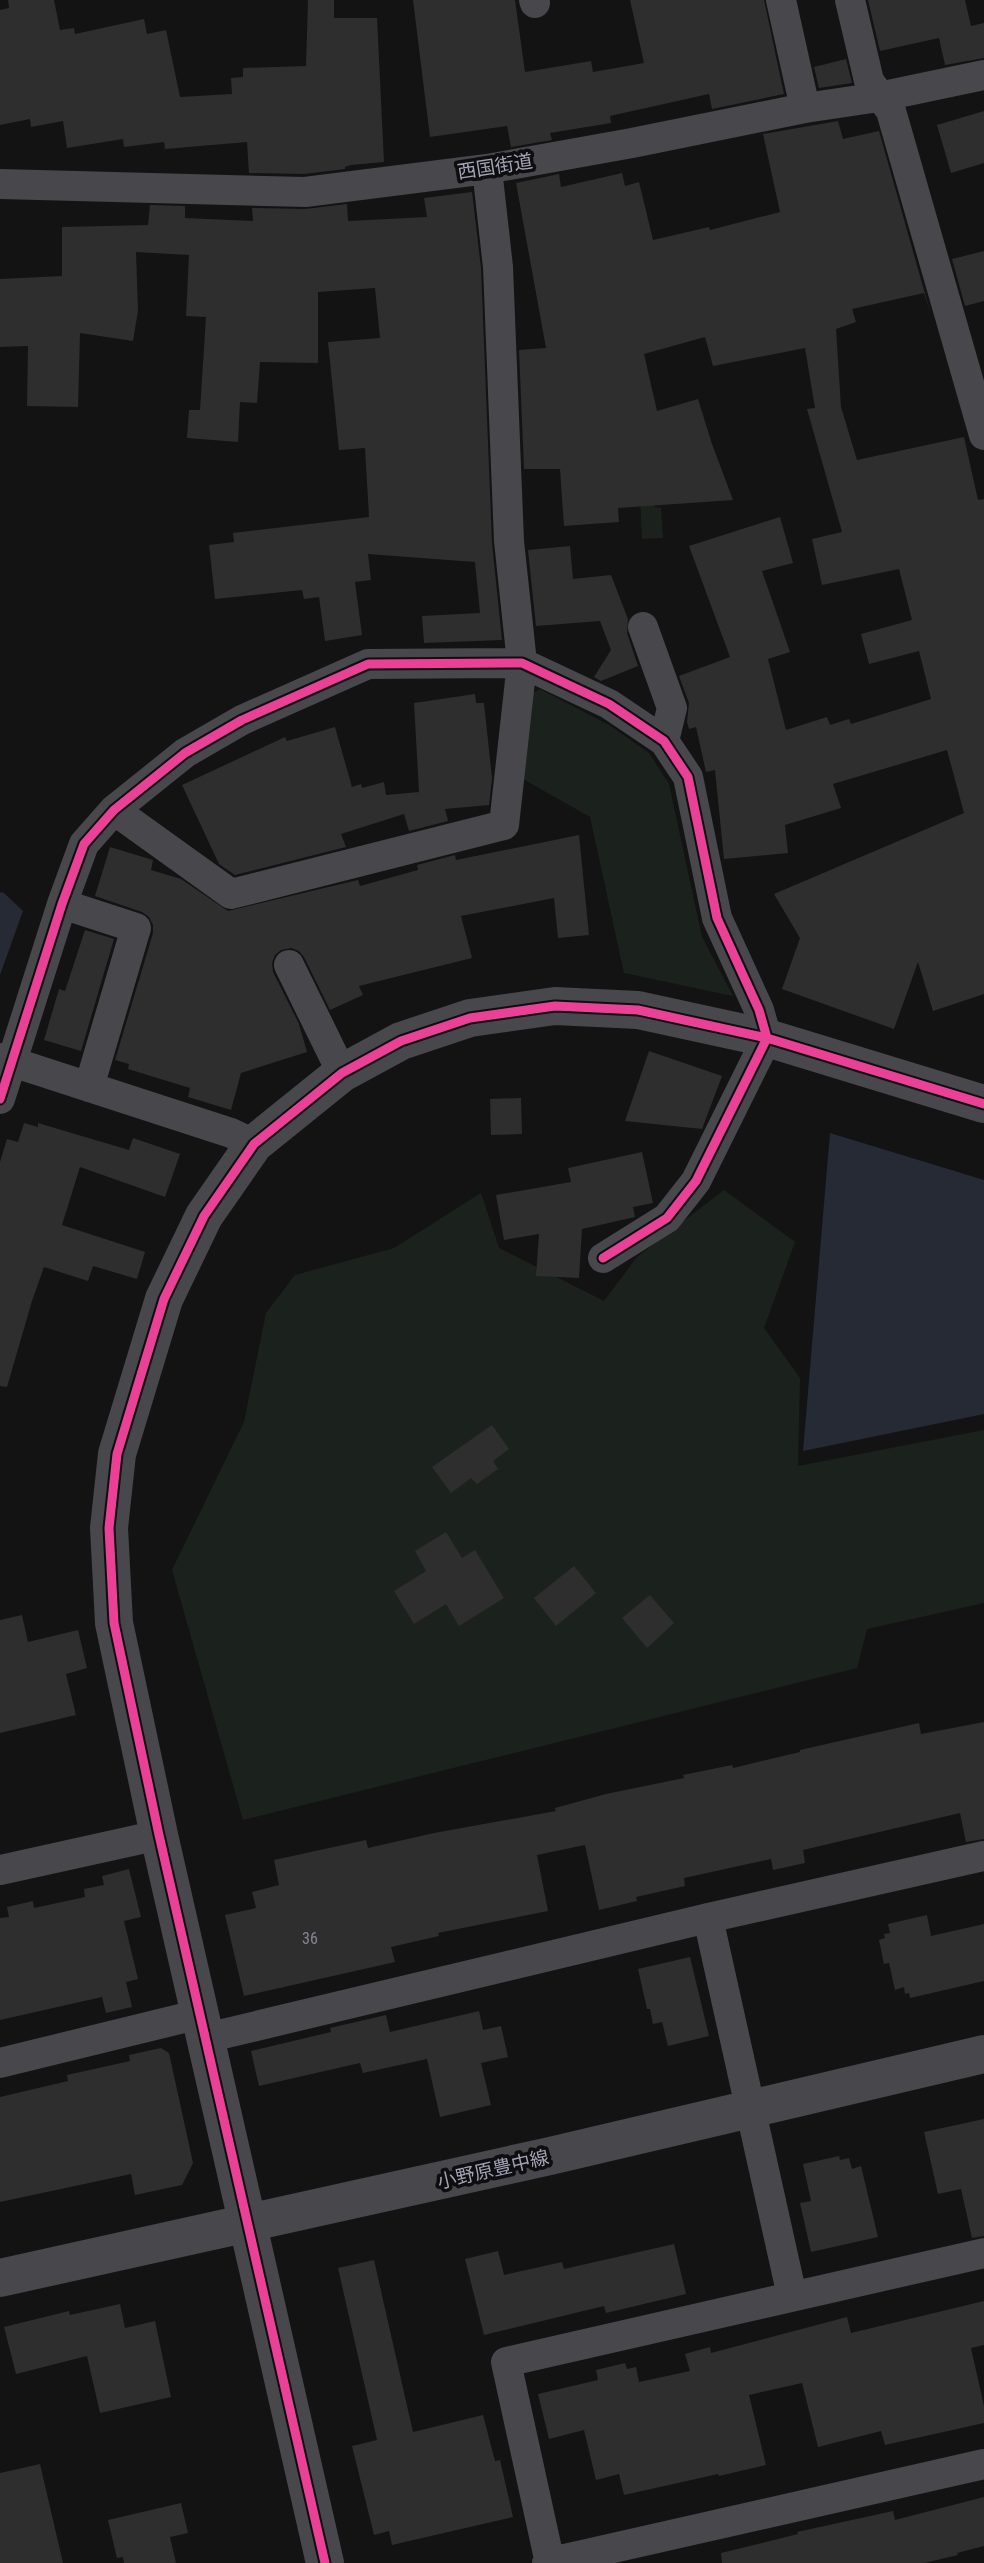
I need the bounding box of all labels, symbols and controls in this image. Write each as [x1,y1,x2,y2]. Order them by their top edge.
street label: 西国街道 [456,149,534,184]
house number: 36 [302,1929,318,1948]
street label: 小野原豊中線 [435,2145,551,2194]

